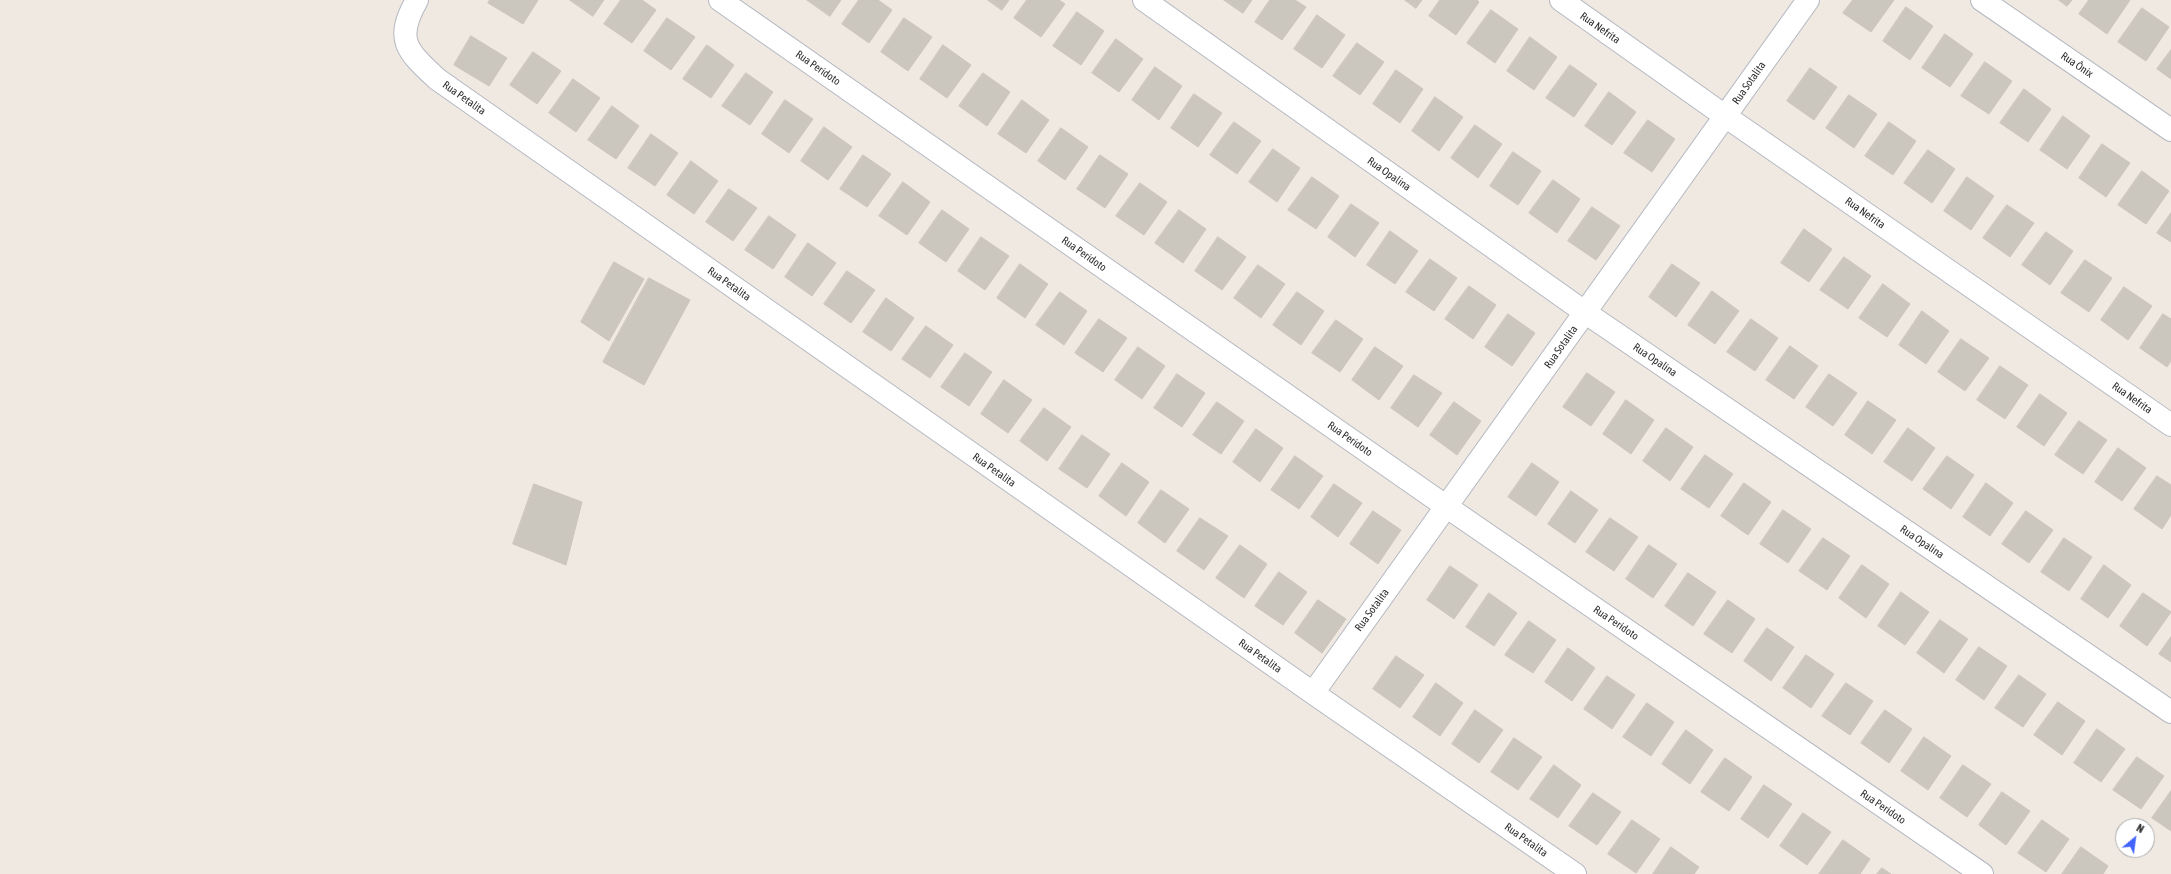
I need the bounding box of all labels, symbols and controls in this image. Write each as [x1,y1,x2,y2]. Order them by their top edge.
street label: Rua Nefrita [1577,9,1623,47]
street label: Rua Peridoto [793,48,843,88]
street label: Rua Ônix [2058,49,2096,81]
street label: Rua Sotalita [1729,59,1769,107]
street label: Rua Petalita [440,78,488,118]
street label: Rua Opalina [1365,154,1413,194]
street label: Rua Nefrita [1842,194,1888,232]
street label: Rua Peridoto [1059,234,1109,274]
street label: Rua Petalita [705,264,753,304]
street label: Rua Sotalita [1541,323,1581,371]
street label: Rua Opalina [1631,341,1679,379]
street label: Rua Nefrita [2109,379,2155,417]
street label: Rua Peridoto [1325,419,1375,459]
street label: Rua Petalita [970,450,1018,490]
street label: Rua Opalina [1898,523,1946,561]
street label: Rua Sotalita [1352,586,1392,634]
street label: Rua Peridoto [1591,603,1641,643]
street label: Rua Petalita [1236,636,1284,676]
street label: Rua Peridoto [1858,787,1908,827]
north arrow [2115,818,2155,858]
street label: Rua Petalita [1502,820,1550,860]
text: N [2135,822,2146,835]

